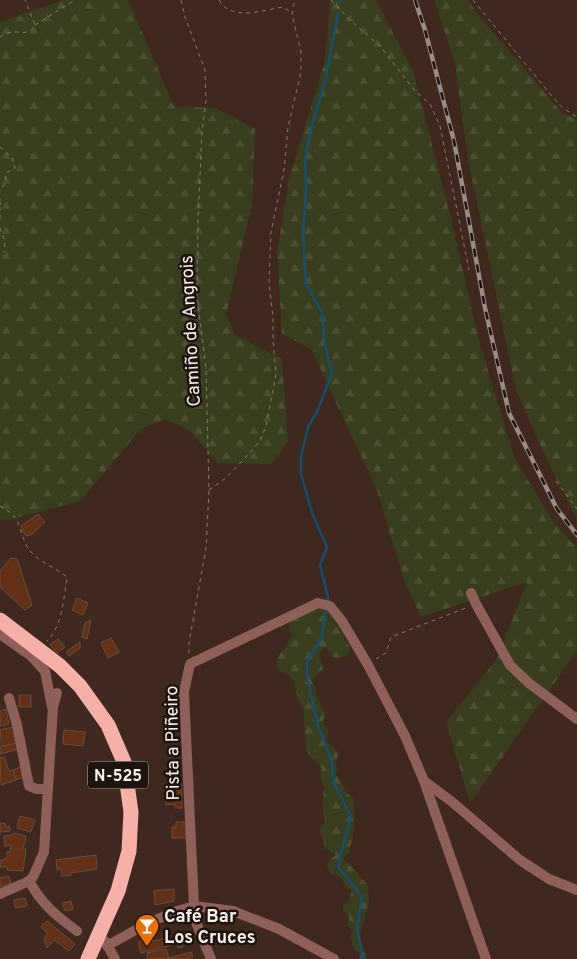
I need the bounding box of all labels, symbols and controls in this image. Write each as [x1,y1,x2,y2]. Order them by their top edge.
street label: Camiño de Angrois [176,255,207,407]
street label: Pista a Piñeiro [161,685,186,801]
road number: N-525 [88,762,148,788]
place label: Café Bar Los Cruces [164,906,256,950]
bar icon: Café Bar Los Cruces [134,913,160,947]

